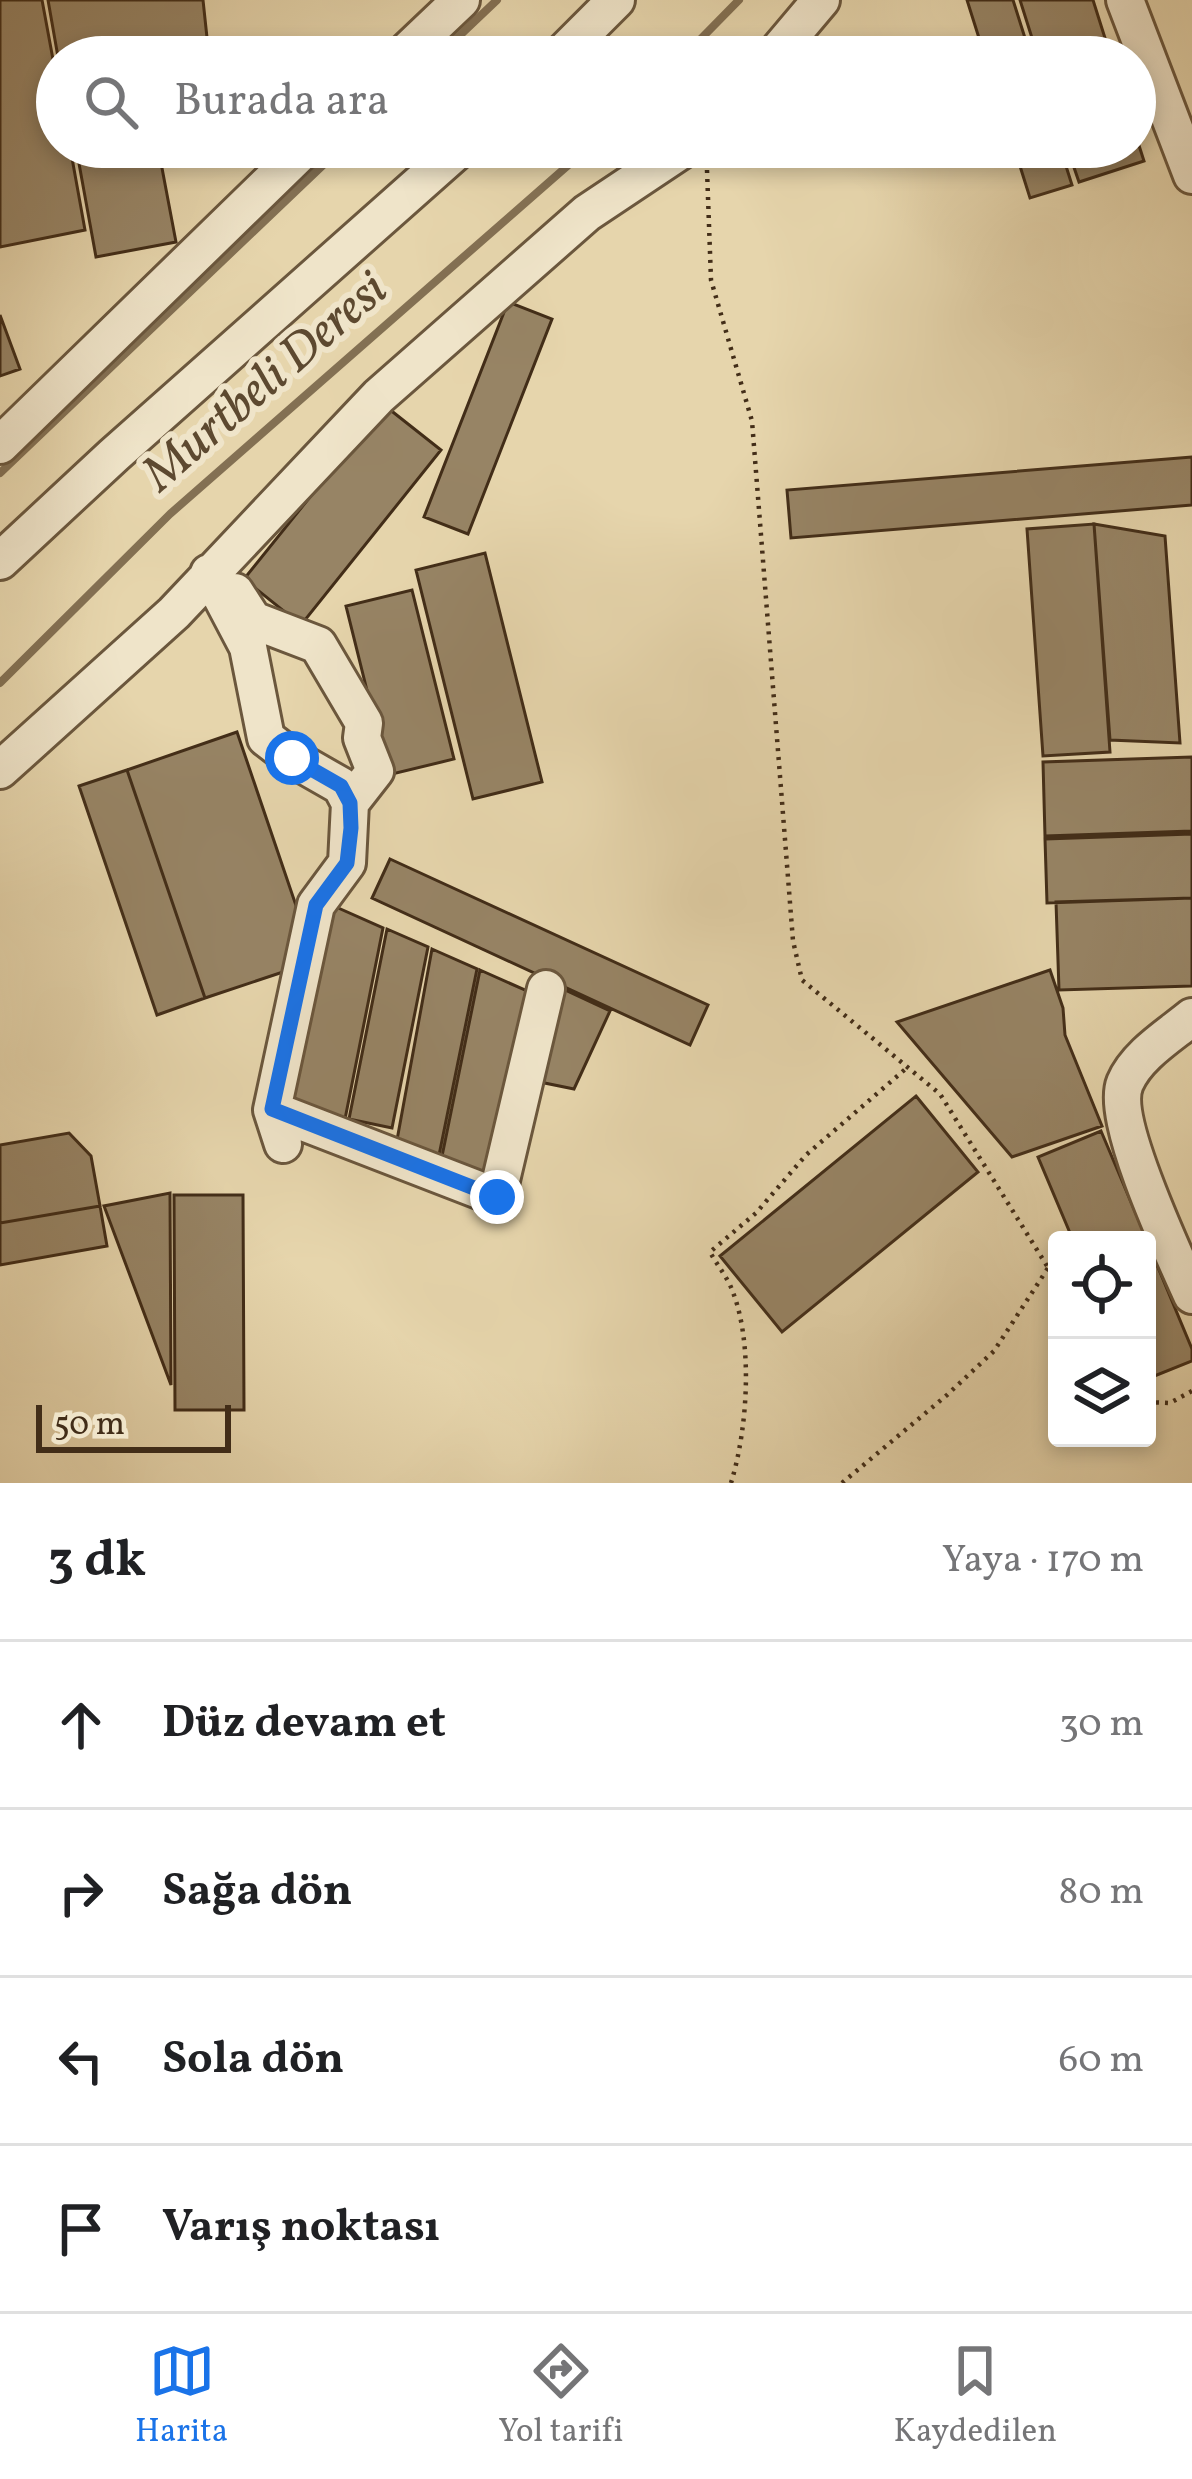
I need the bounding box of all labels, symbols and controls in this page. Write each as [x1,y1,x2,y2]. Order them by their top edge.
search box [36,36,1156,168]
icon: search [78,69,144,135]
text: Burada ara [174,71,389,134]
water label: Murtbeli Deresi [127,256,404,511]
route start [265,731,319,785]
route end [470,1170,524,1224]
map controls [1048,1231,1156,1447]
button: locate [1048,1231,1156,1339]
button: layers [1048,1339,1156,1447]
scale bar [36,1399,231,1452]
text: 50 m [54,1403,125,1449]
text: 3 dk [48,1526,146,1597]
text: Yaya · 170 m [942,1534,1144,1588]
icon: ahead [48,1692,114,1758]
text: Düz devam et [162,1693,446,1756]
text: 30 m [1059,1698,1144,1752]
icon: right [48,1860,114,1926]
text: Sağa dön [162,1861,353,1924]
text: 80 m [1058,1866,1144,1920]
icon: left [48,2028,114,2094]
text: Sola dön [162,2029,344,2092]
text: 60 m [1059,2034,1144,2088]
icon: arrive [48,2196,114,2262]
text: Varış noktası [162,2197,440,2260]
tab: Harita [135,2338,228,2456]
tab: Yol tarifi [498,2338,623,2456]
tab: Kaydedilen [894,2338,1057,2456]

